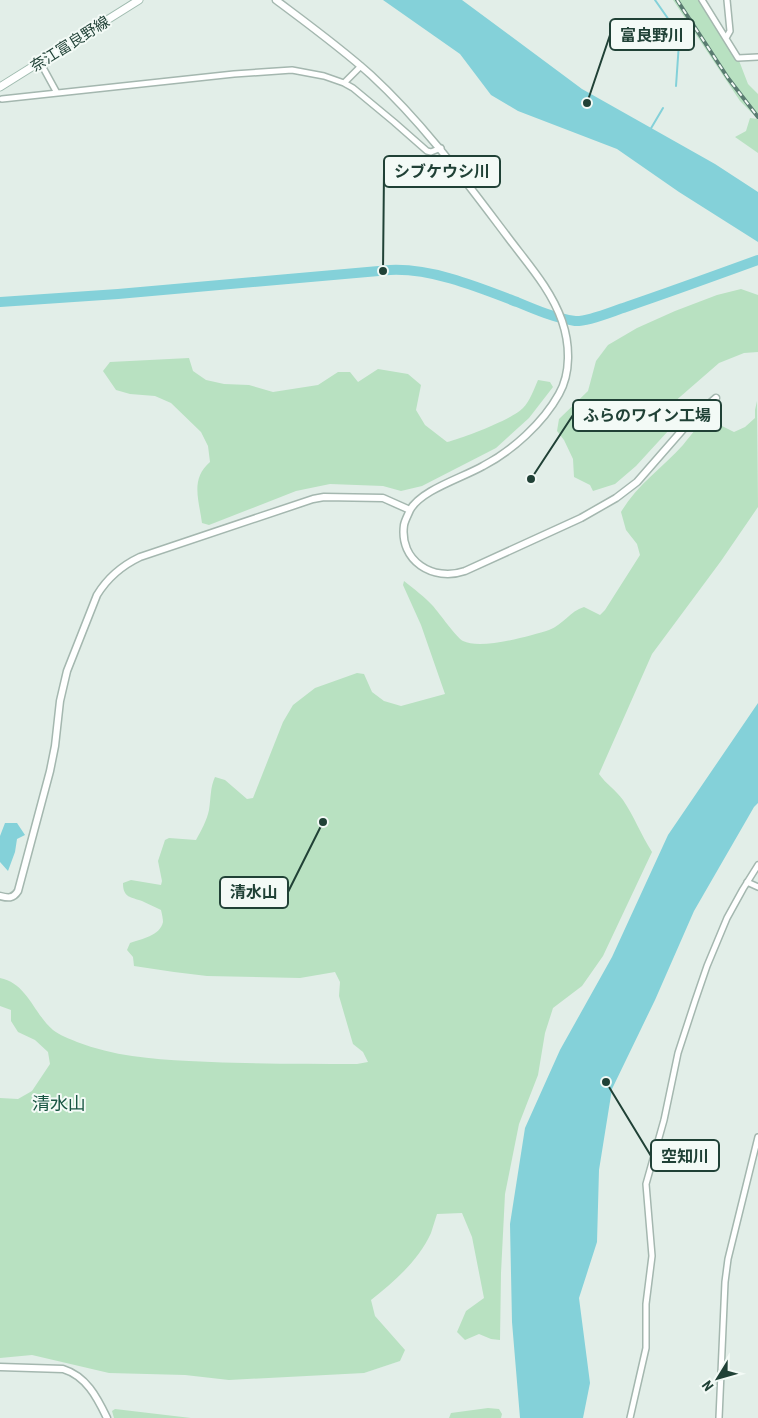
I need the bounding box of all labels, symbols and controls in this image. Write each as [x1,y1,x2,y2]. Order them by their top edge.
street label: 奈江富良野線 [27,13,113,75]
callout: 富良野川 [610,19,694,50]
text: 富良野川 [620,26,684,45]
callout: シブケウシ川 [384,156,500,187]
text: シブケウシ川 [394,162,490,181]
callout: ふらのワイン工場 [573,400,721,431]
text: ふらのワイン工場 [583,406,711,425]
callout: 清水山 [220,877,288,908]
text: 清水山 [230,883,278,902]
district label: 清水山 [32,1093,86,1114]
callout: 空知川 [651,1140,719,1171]
text: 空知川 [661,1147,709,1166]
north arrow [693,1353,743,1403]
text: N [699,1378,717,1394]

